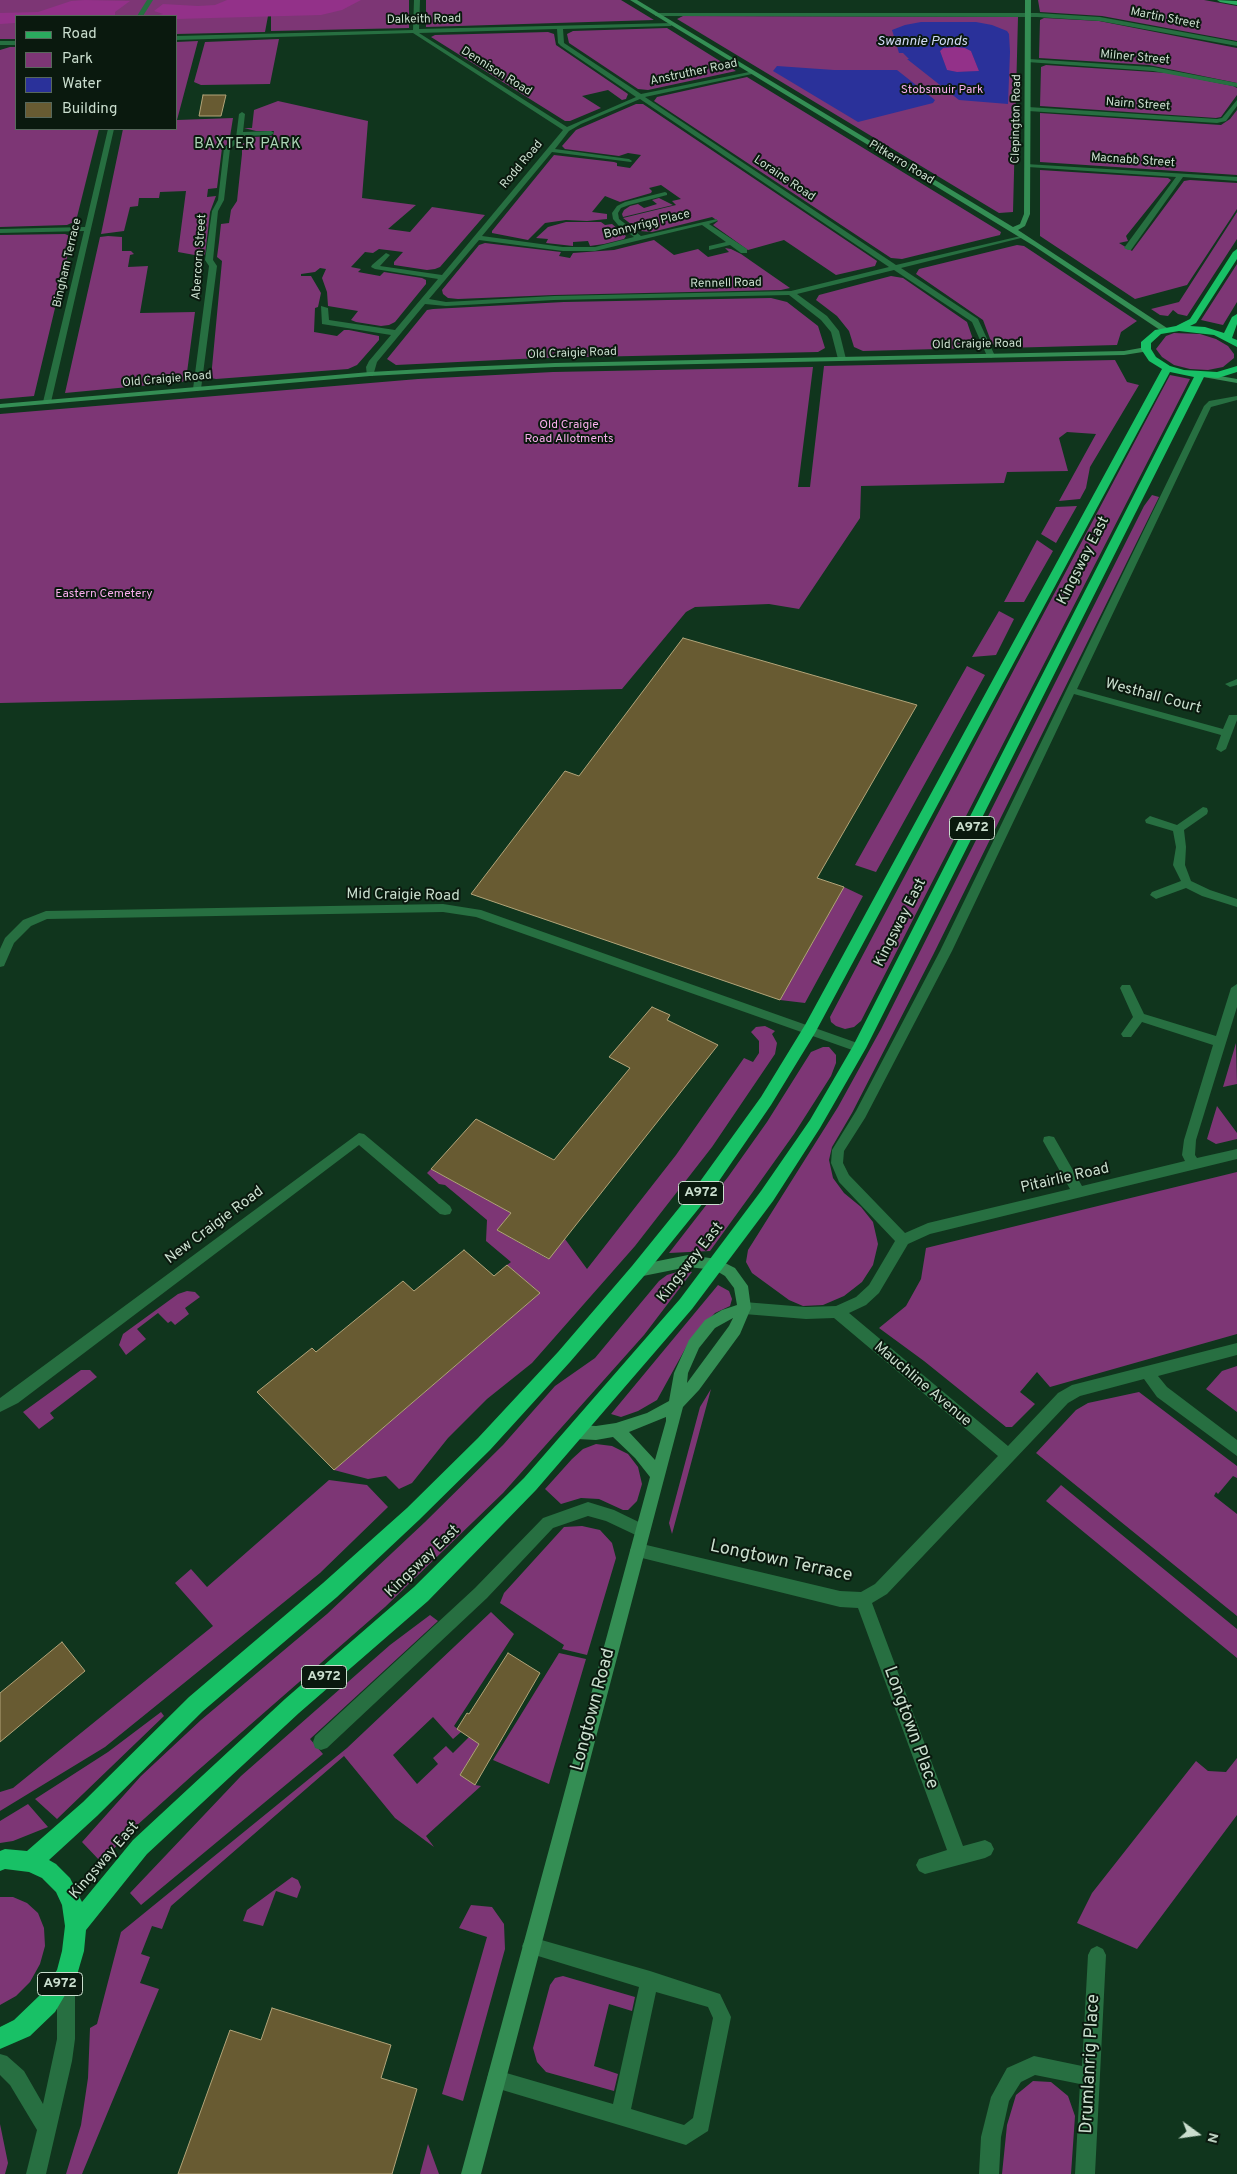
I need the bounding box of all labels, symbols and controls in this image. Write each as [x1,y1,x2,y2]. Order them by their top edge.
street label: Martin Street [1129,5,1201,33]
street label: Dalkeith Road [387,12,461,28]
legend [15,15,178,130]
text: Road [62,25,97,44]
water label: Swannie Ponds [877,34,967,50]
street label: Dennison Road [458,44,534,100]
street label: Milner Street [1100,48,1170,68]
text: Park [62,50,93,69]
street label: Anstruther Road [649,57,739,89]
street label: Clepington Road [1009,74,1025,164]
text: Water [62,75,101,94]
park label: Stobsmuir Park [901,84,983,98]
street label: Nairn Street [1105,96,1171,114]
text: Building [62,100,117,119]
district label: BAXTER PARK [193,136,303,154]
street label: Rodd Road [498,138,546,192]
street label: Pitkerro Road [866,138,936,188]
street label: Macnabb Street [1090,151,1176,171]
street label: Loraine Road [750,153,818,205]
street label: Bonnyrigg Place [602,207,692,243]
street label: Abercorn Street [190,214,210,300]
street label: Bingham Terrace [51,217,85,309]
street label: Rennell Road [690,276,762,292]
street label: Old Craigie Road [932,337,1022,353]
street label: Old Craigie Road [527,345,617,363]
street label: Old Craigie Road [122,369,212,391]
park label: Old Craigie Road Allotments [524,419,614,447]
street label: Kingsway East [1054,514,1114,608]
park label: Eastern Cemetery [55,588,153,602]
street label: Westhall Court [1103,676,1203,718]
road number: A972 [950,816,994,840]
street label: Kingsway East [871,876,931,970]
street label: Mid Craigie Road [346,886,460,906]
street label: Pitairlie Road [1019,1160,1111,1198]
road number: A972 [678,1182,724,1204]
street label: New Craigie Road [162,1183,268,1269]
street label: Kingsway East [654,1219,728,1307]
street label: Mauchline Avenue [869,1339,975,1431]
street label: Kingsway East [382,1522,464,1602]
street label: Longtown Terrace [708,1536,854,1588]
street label: Longtown Road [567,1646,621,1774]
street label: Longtown Place [878,1664,942,1792]
road number: A972 [302,1665,346,1688]
street label: Kingsway East [66,1819,144,1903]
road number: A972 [38,1972,82,1996]
street label: Drumlanrig Place [1077,1994,1105,2134]
north arrow [1172,2109,1222,2159]
text: N [1203,2131,1222,2145]

